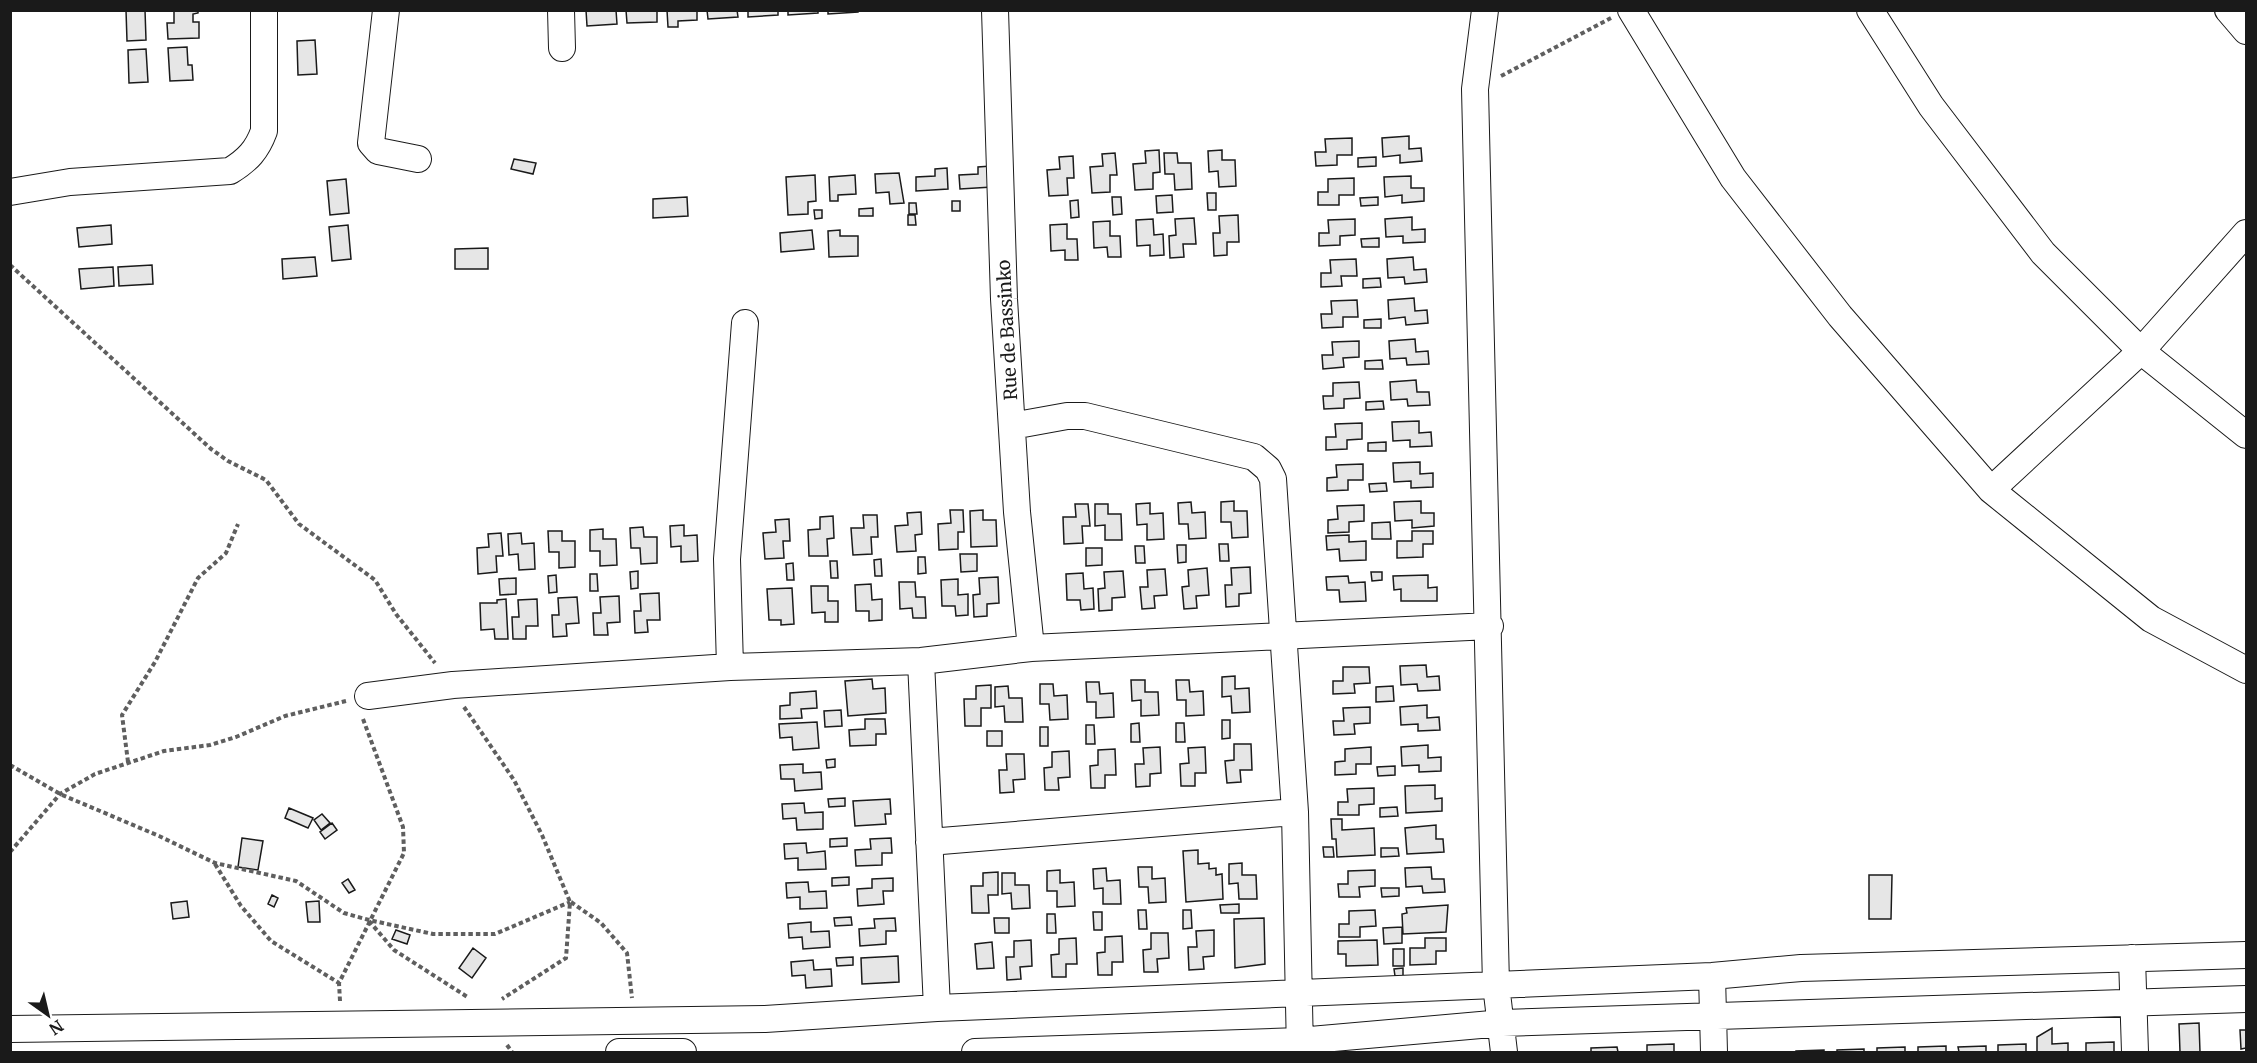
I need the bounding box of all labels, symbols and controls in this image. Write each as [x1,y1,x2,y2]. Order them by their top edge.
street label: Rue de Bassinko [992,259,1022,401]
north arrow [18,985,78,1045]
text: N [45,1016,67,1039]

